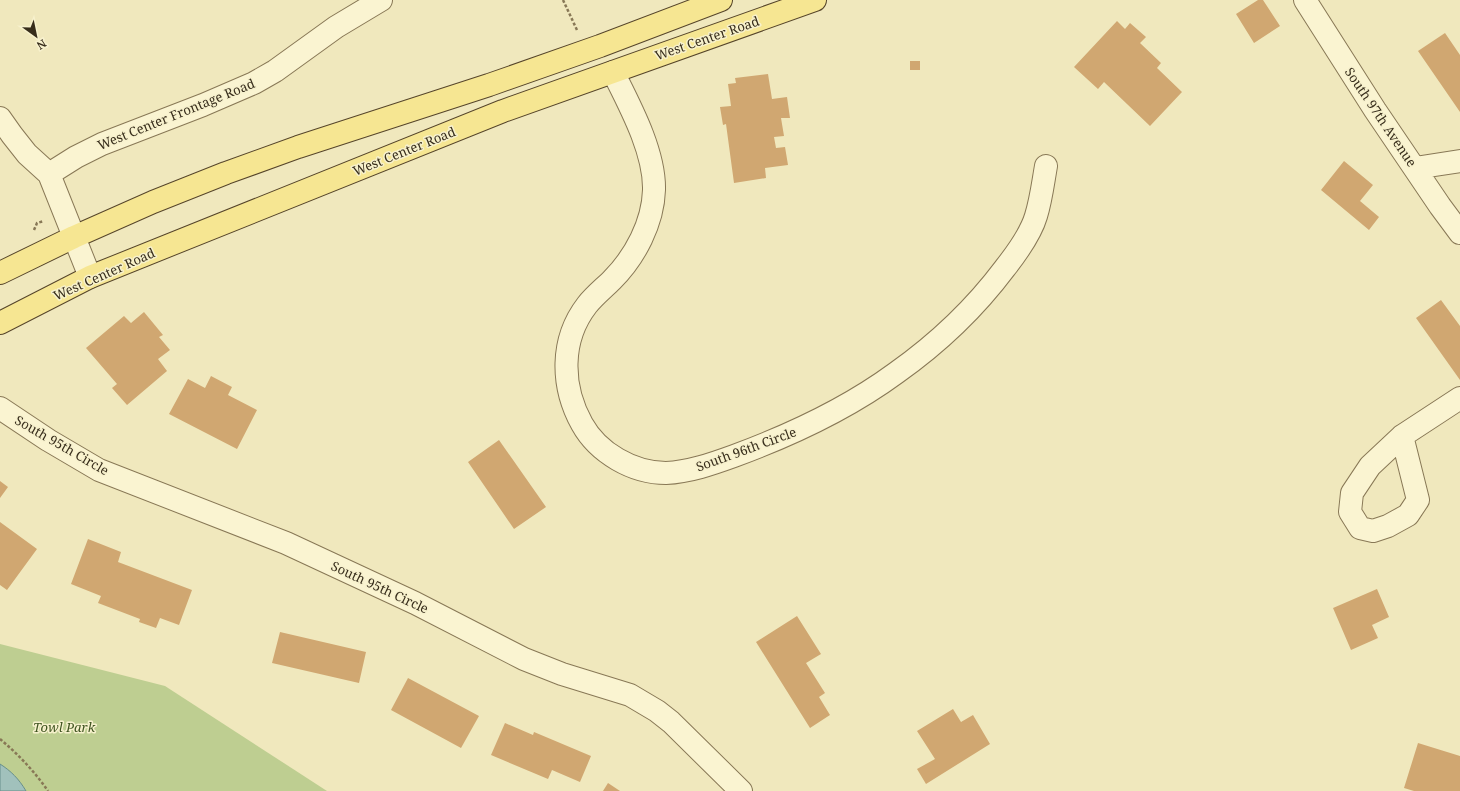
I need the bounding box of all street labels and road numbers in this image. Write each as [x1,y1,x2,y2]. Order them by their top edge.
street label: West Center Road [652,12,762,64]
street label: South 97th Avenue [1341,64,1421,170]
street label: West Center Frontage Road [95,74,257,154]
street label: West Center Road [350,122,458,180]
street label: West Center Road [50,244,158,304]
street label: South 95th Circle [12,411,112,479]
street label: South 96th Circle [693,422,799,475]
street label: South 95th Circle [328,557,432,617]

